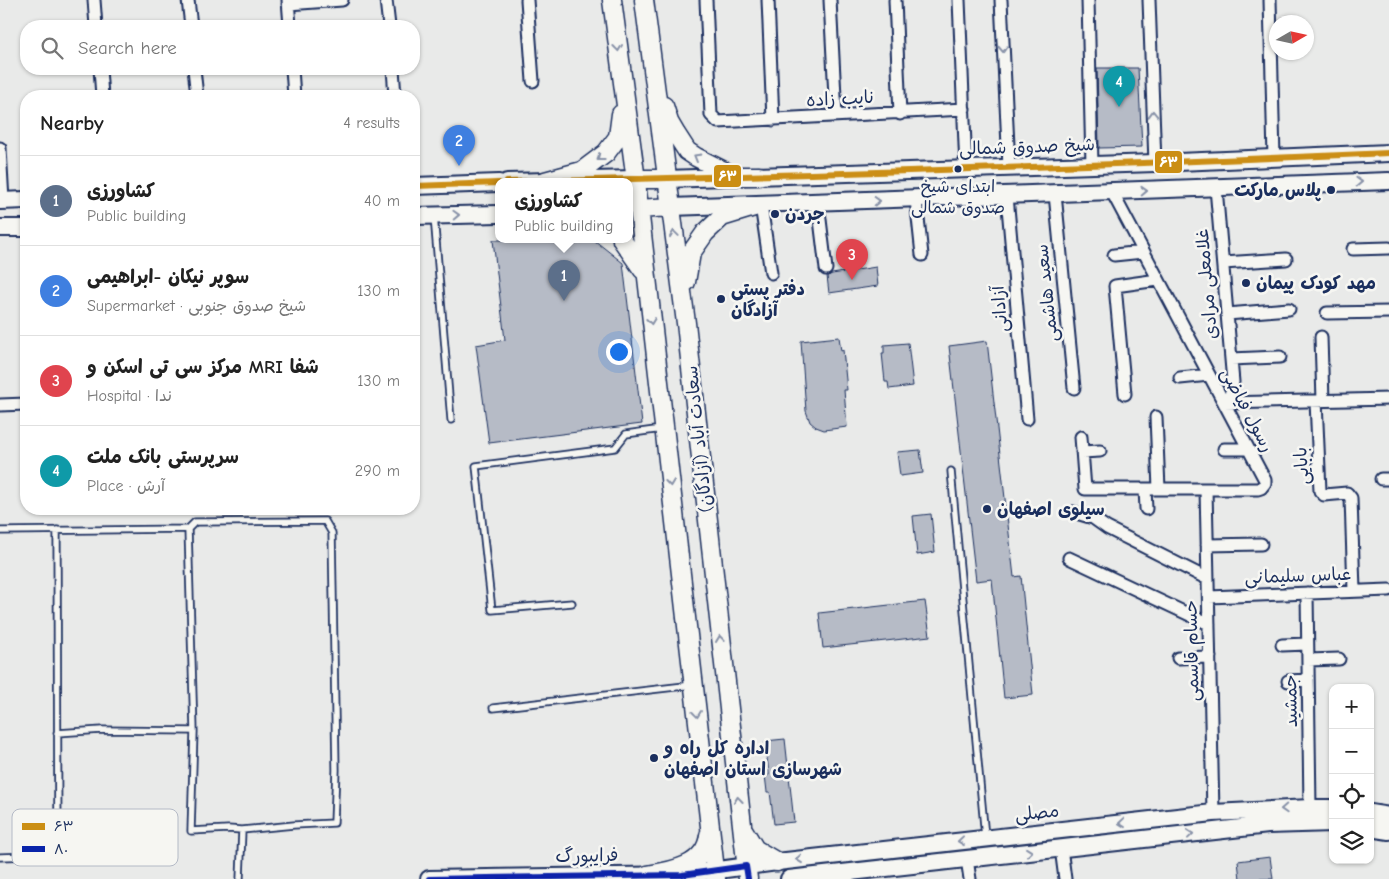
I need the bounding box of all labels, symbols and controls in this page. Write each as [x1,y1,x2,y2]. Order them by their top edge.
north arrow [1269,15,1314,60]
search box [20,20,420,75]
icon: search [38,34,66,62]
text: Search here [78,37,177,59]
one-way arrow [612,45,623,53]
one-way arrow [998,45,1008,53]
pin: 4 [1103,66,1135,107]
street label: نایب زاده [806,87,874,111]
one-way arrow [1148,110,1158,118]
text: Nearby [40,111,104,135]
text: 4 results [343,114,400,132]
pin: 2 [443,125,475,166]
street label: شیخ صدوق شمالی [959,134,1095,161]
line badge: ۶۳ [1154,150,1183,174]
one-way arrow [597,152,606,160]
one-way arrow [694,154,703,164]
text: ۶۳ [1159,154,1179,171]
line badge: ۶۳ [713,164,742,188]
marker: ابتدای شیخ صدوق شمالی [953,164,963,174]
text: ۶۳ [718,168,738,185]
place label: ابتدای شیخ صدوق شمالی [911,177,1005,218]
one-way arrow [1355,177,1363,188]
popup [495,178,633,243]
text: کشاورزی [87,180,155,202]
place label: پلاس مارکت [1234,180,1322,202]
marker: پلاس مارکت [1325,184,1337,196]
one-way arrow [1140,185,1148,196]
text: کشاورزی [514,190,582,212]
text: 1 [53,192,59,210]
text: 40 m [364,192,400,210]
one-way arrow [873,195,881,206]
place label: جردن [785,204,825,225]
text: Public building [87,207,186,225]
marker: جردن [769,208,781,220]
one-way arrow [453,210,461,220]
text: Public building [514,217,614,235]
street label: غلامعلی مرادی [1192,228,1222,340]
one-way arrow [669,230,680,238]
pin: 3 [836,239,868,280]
street label: سعید هاشمی [1031,243,1063,343]
pin: 1 [548,260,580,301]
text: سوپر نیکان -ابراهیمی [87,266,249,288]
place label: مهد کودک پیمان [1256,273,1376,295]
marker: مهد کودک پیمان [1240,277,1252,289]
place label: دفتر پستی آزادگان [731,279,805,321]
text: 2 [52,282,60,300]
text: 130 m [357,282,400,300]
street label: آزادانی [987,283,1012,333]
marker: دفتر پستی آزادگان [715,293,727,305]
text: Supermarket · شیخ صدوق جنوبی [87,297,306,315]
one-way arrow [645,318,656,326]
your location [606,339,632,365]
text: مرکز سی تی اسکن و MRI شفا [87,356,319,378]
street label: رسول فیاضی [1216,364,1278,456]
street label: سعادت آباد (آزادگان) [681,365,717,513]
text: 3 [52,372,60,390]
text: 130 m [357,372,400,390]
text: Hospital · ندا [87,387,172,405]
text: سرپرستی بانک ملت [87,446,239,468]
street label: بابایی [1290,446,1314,486]
text: 4 [52,462,60,480]
text: 290 m [355,462,400,480]
text: Place · آرش [87,477,165,495]
one-way arrow [664,479,675,487]
place label: سیلوی اصفهان [997,499,1105,521]
marker: سیلوی اصفهان [981,503,993,515]
street label: عباس سلیمانی [1244,564,1352,588]
street label: حسام قاسمی [1181,600,1206,702]
one-way arrow [715,634,726,642]
street label: جمشید [1280,674,1302,728]
map controls [1329,684,1374,864]
button: + [1329,684,1374,729]
one-way arrow [691,710,702,718]
button: − [1329,729,1374,774]
place label: اداره کل راه و شهرسازی استان اصفهان [662,738,842,780]
marker: اداره کل راه و شهرسازی استان اصفهان [648,752,660,764]
button: locate [1329,774,1374,819]
one-way arrow [733,796,744,804]
street label: مصلی [1014,800,1060,826]
one-way arrow [1280,804,1288,815]
legend [12,809,178,866]
one-way arrow [1118,817,1126,828]
text: ۶۳ [54,818,74,835]
button: layers [1329,819,1374,864]
one-way arrow [1187,829,1195,840]
one-way arrow [956,835,964,846]
text: ۸۰ [54,841,68,858]
street label: فرایبورگ [555,845,619,868]
one-way arrow [1025,847,1033,858]
one-way arrow [795,853,803,864]

